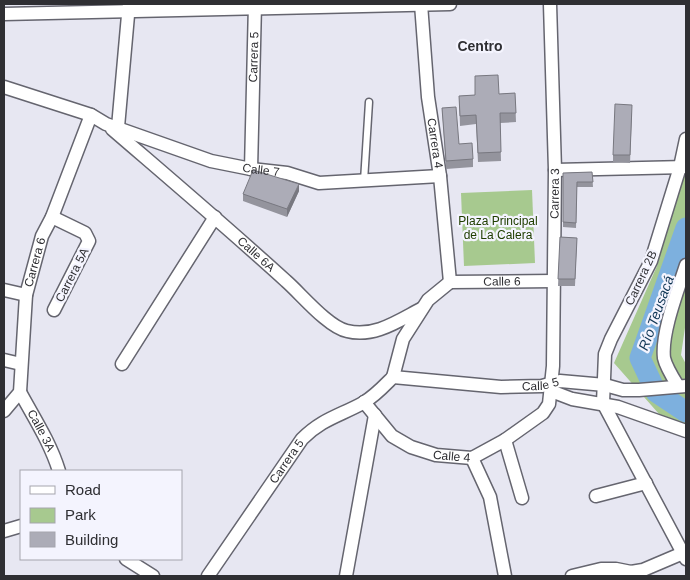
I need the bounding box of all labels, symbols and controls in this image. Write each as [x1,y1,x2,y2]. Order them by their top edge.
street label: Carrera 5 [246,31,261,83]
district label: Centro [457,38,503,54]
street label: Carrera 4 [424,117,446,170]
street label: Calle 7 [241,160,281,179]
street label: Carrera 3 [548,168,562,219]
park label: Plaza Principal de La Calera [458,214,538,242]
street label: Calle 6A [235,234,278,275]
street label: Carrera 6 [21,236,48,289]
street label: Carrera 5A [52,246,92,304]
street label: Carrera 2B [622,248,660,308]
water label: Río Teusacá [635,273,677,352]
street label: Calle 6 [483,274,521,289]
street label: Calle 5 [522,375,561,393]
street label: Calle 3A [24,407,58,454]
street label: Carrera 5 [267,436,307,486]
street label: Calle 4 [432,448,471,465]
legend [20,470,182,560]
text: Road [65,481,101,498]
text: Park [65,506,96,523]
text: Building [65,531,118,548]

